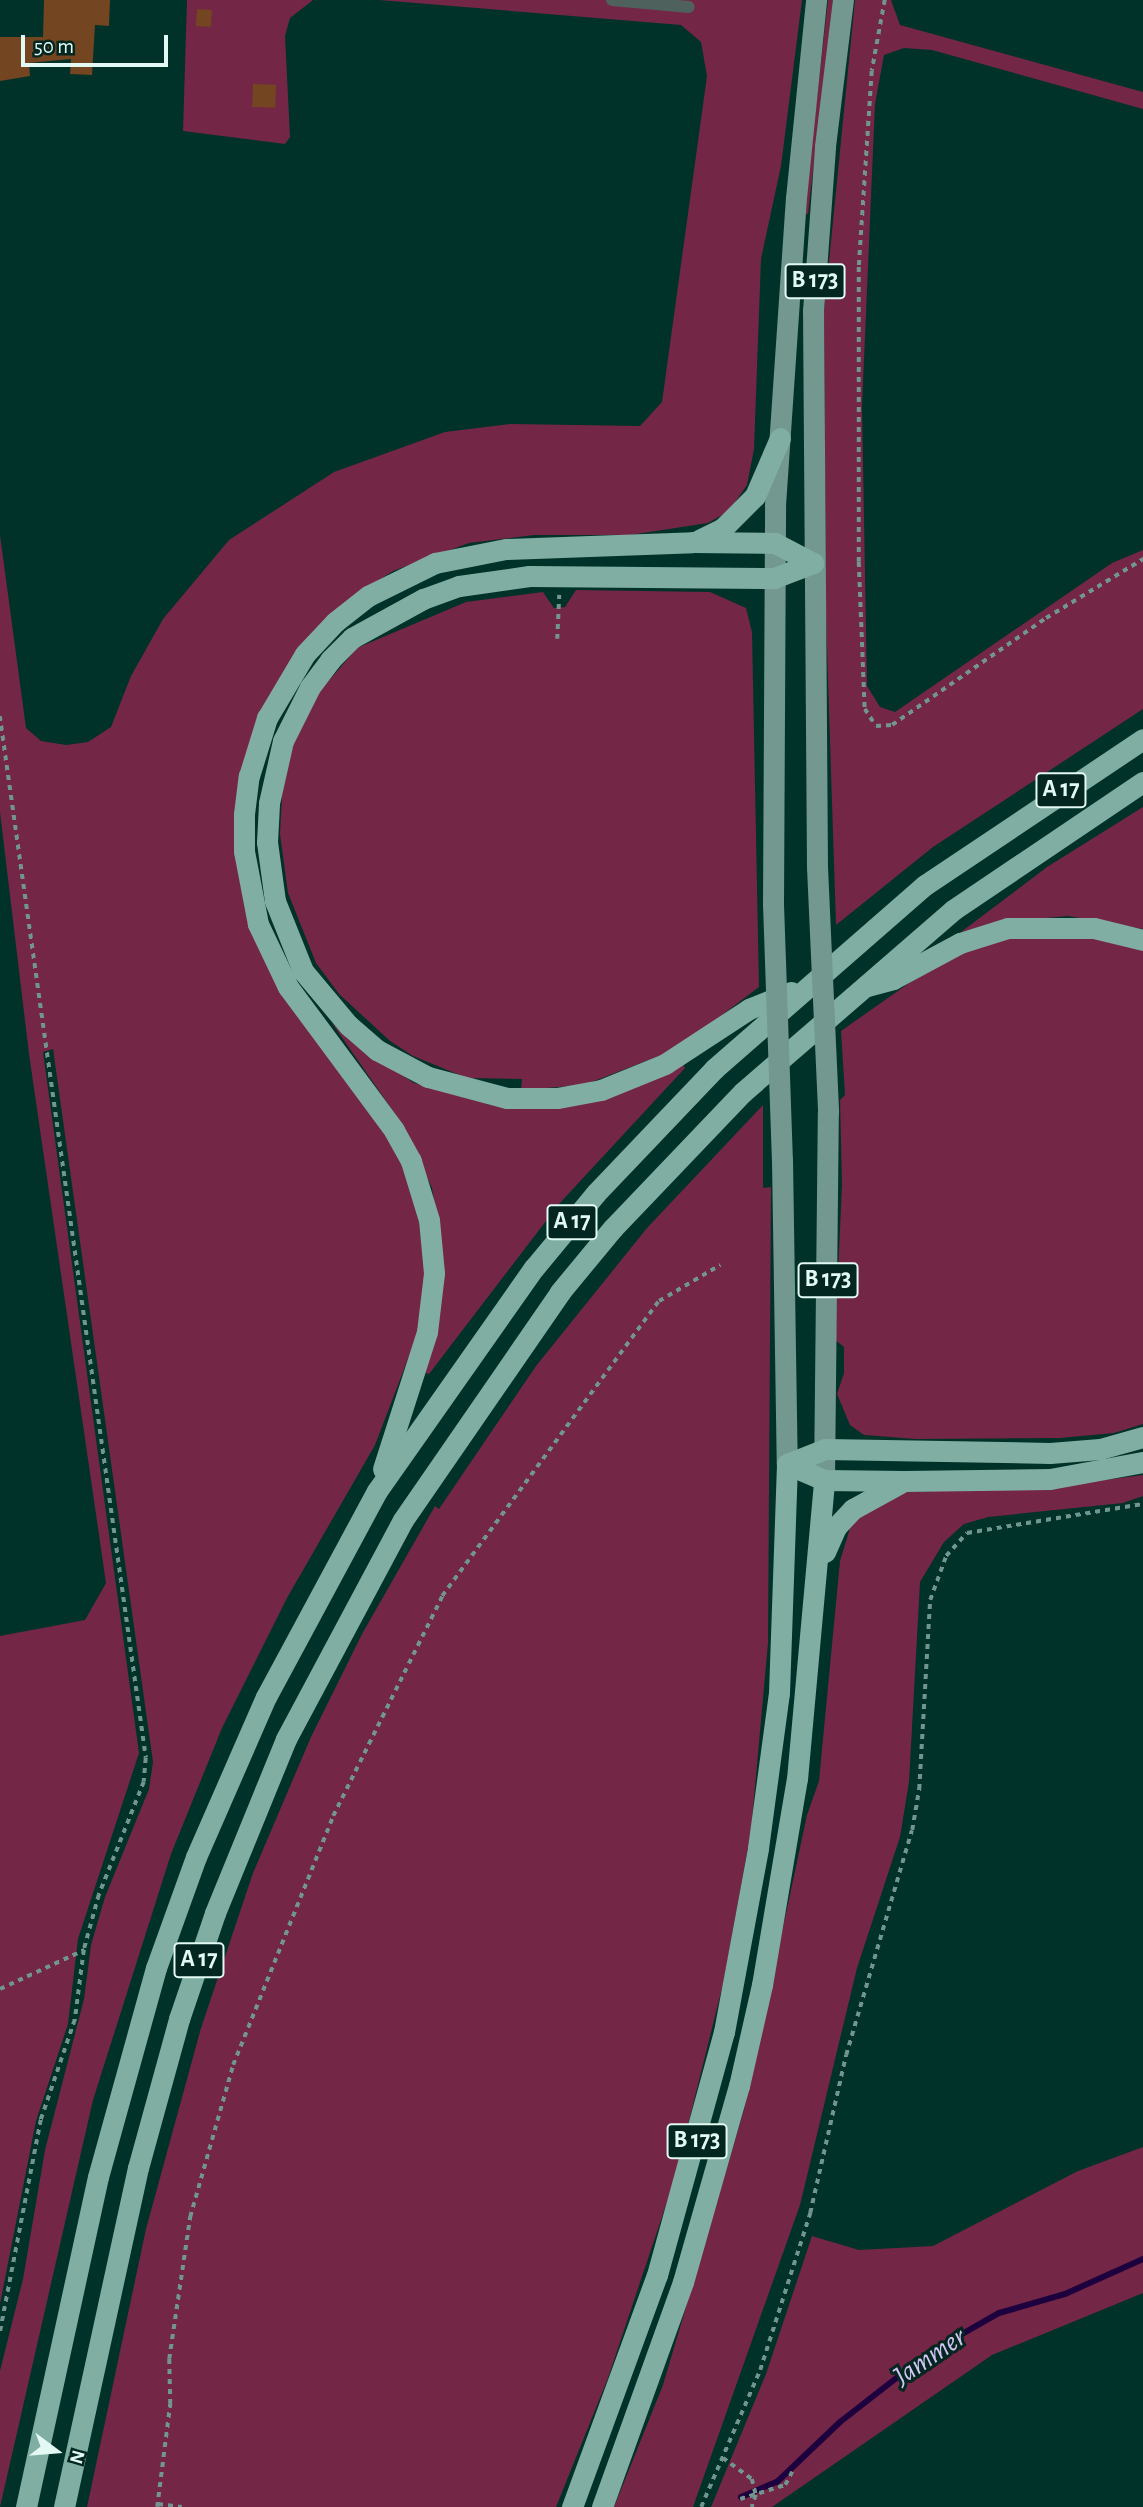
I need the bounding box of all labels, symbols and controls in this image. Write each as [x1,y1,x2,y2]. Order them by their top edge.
scale bar [24,21,172,65]
text: 50 m [34,36,74,57]
road number: B 173 [784,260,846,302]
road number: A 17 [1035,770,1087,810]
road number: A 17 [546,1202,598,1242]
road number: B 173 [796,1260,860,1300]
road number: A 17 [173,1940,225,1980]
road number: B 173 [666,2120,728,2162]
water label: Jammer [887,2321,973,2393]
north arrow [21,2416,91,2486]
text: N [66,2448,88,2466]

